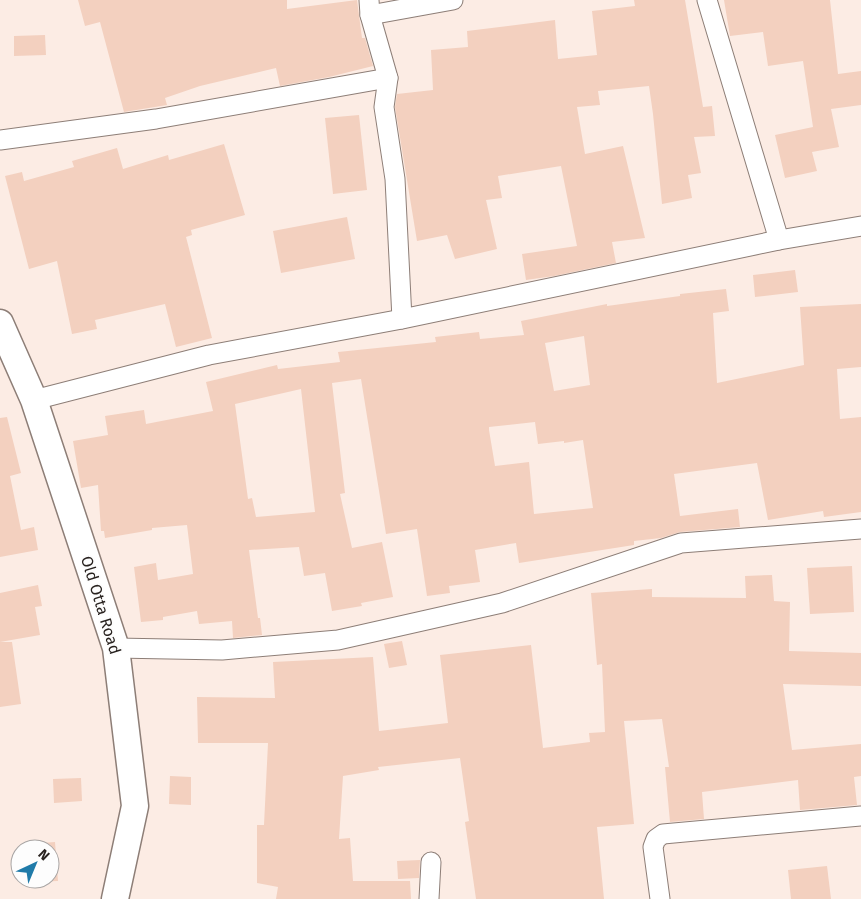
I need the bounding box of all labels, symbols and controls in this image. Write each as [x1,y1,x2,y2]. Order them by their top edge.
street label: Old Otta Road [77,554,125,656]
north arrow [10,839,60,889]
text: N [34,846,53,864]

